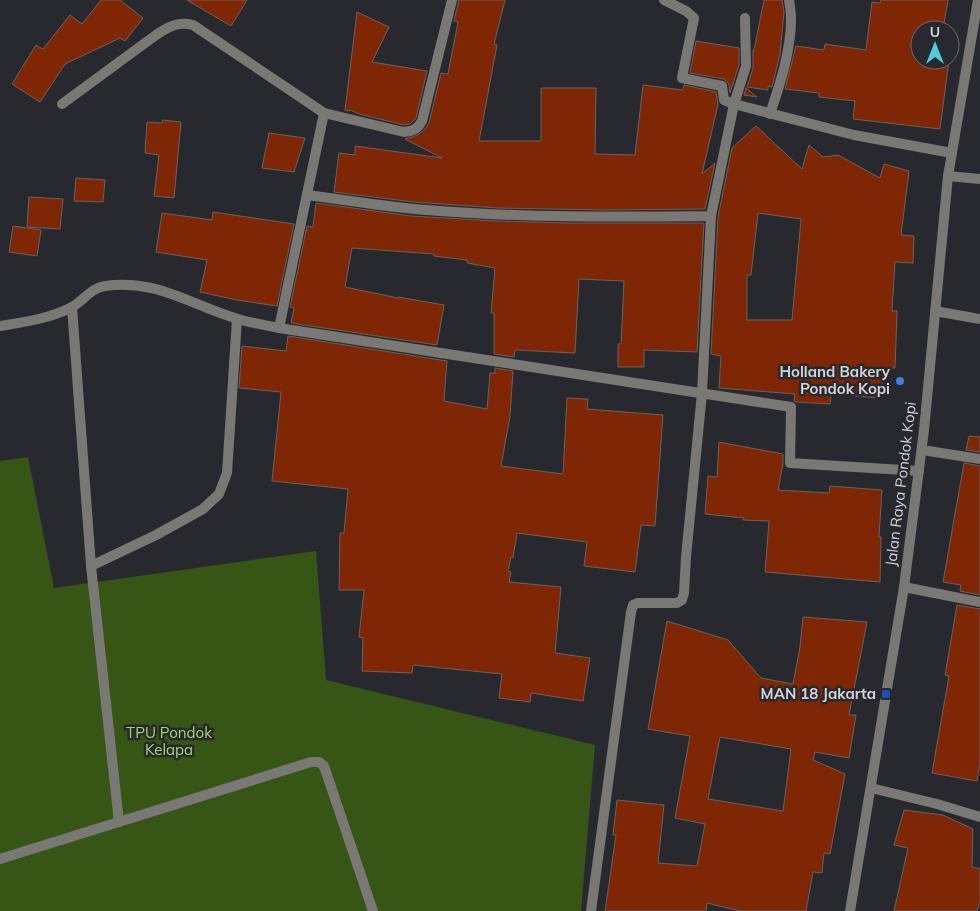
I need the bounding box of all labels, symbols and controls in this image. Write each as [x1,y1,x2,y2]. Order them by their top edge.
north arrow [910,20,960,70]
text: U [930,23,940,41]
place label: Holland Bakery Pondok Kopi [779,362,891,398]
marker: Holland Bakery Pondok Kopi [894,375,906,387]
street label: Jalan Raya Pondok Kopi [881,401,920,567]
place label: MAN 18 Jakarta [761,684,876,703]
marker: MAN 18 Jakarta [880,688,892,700]
park label: TPU Pondok Kelapa [126,723,212,759]

